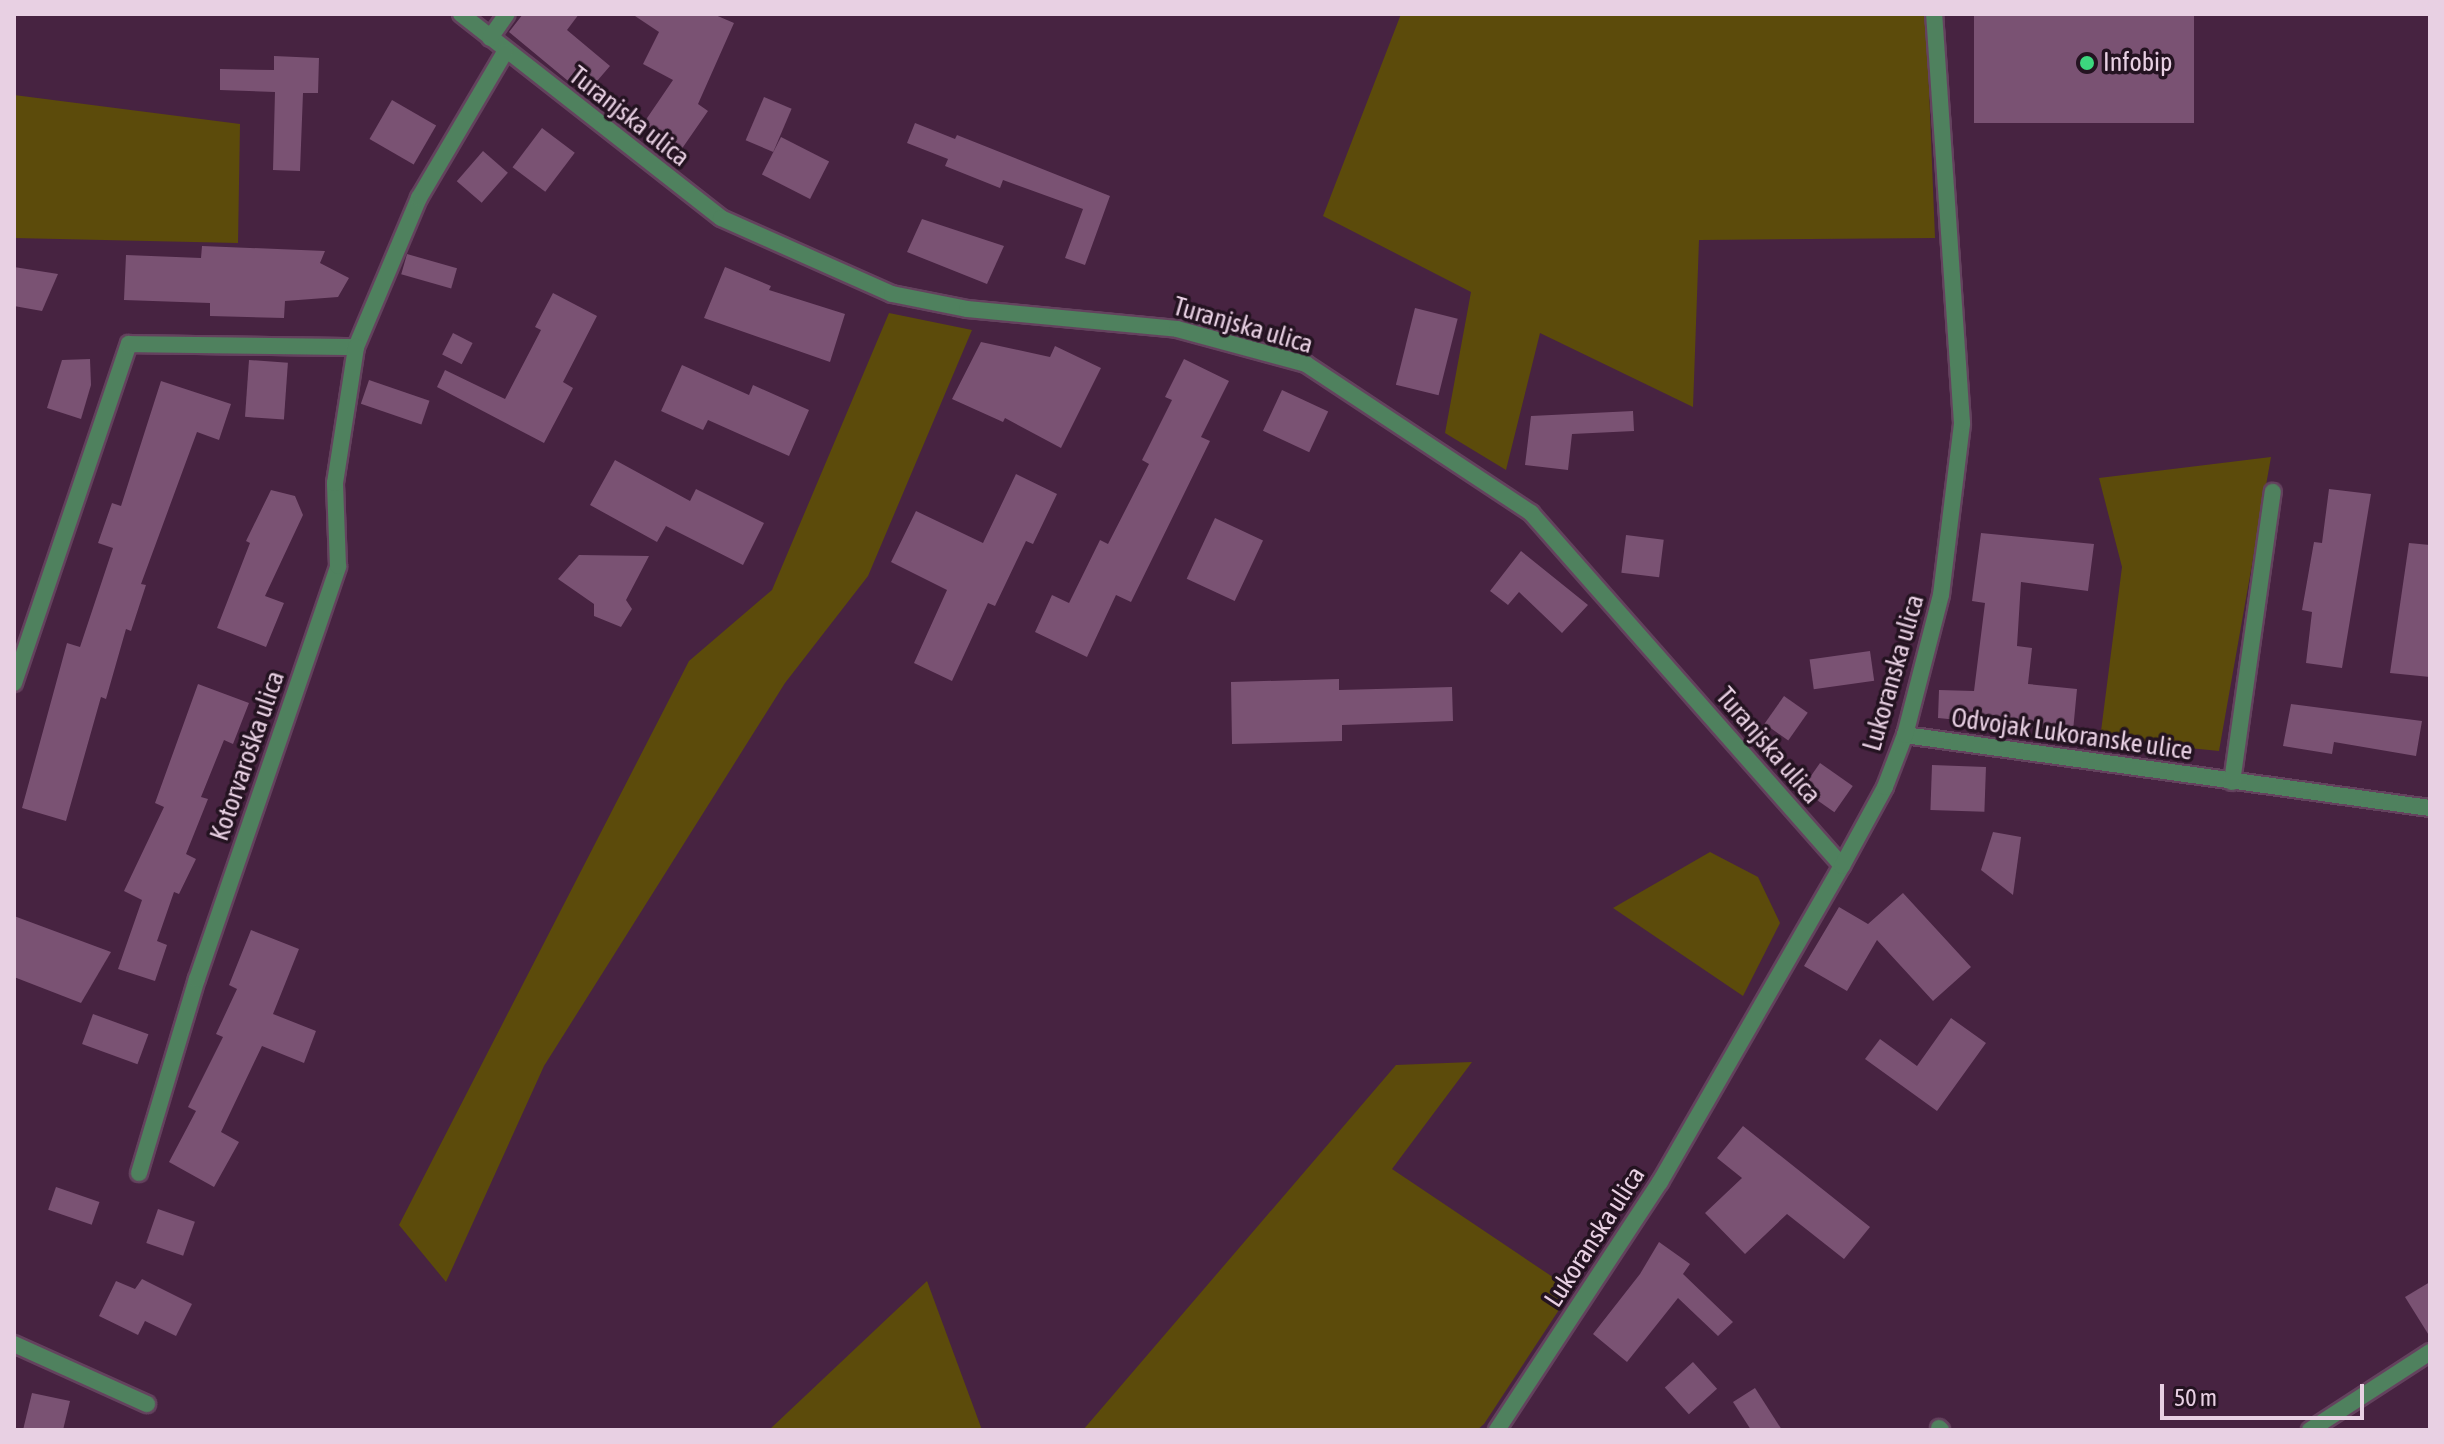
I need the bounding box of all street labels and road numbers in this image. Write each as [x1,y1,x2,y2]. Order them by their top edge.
street label: Turanjska ulica [563,60,695,174]
street label: Turanjska ulica [1170,291,1316,361]
street label: Lukoranska ulica [1857,591,1931,755]
street label: Kotorvaroška ulica [204,667,292,845]
street label: Turanjska ulica [1709,681,1827,811]
street label: Odvojak Lukoranske ulice [1949,703,2195,767]
street label: Lukoranska ulica [1538,1161,1652,1313]

